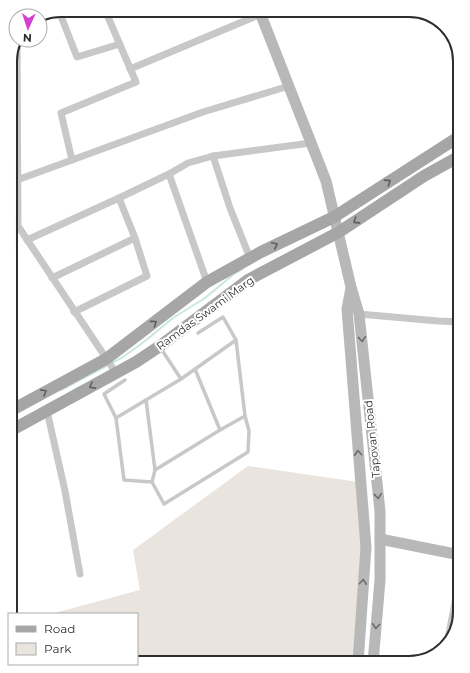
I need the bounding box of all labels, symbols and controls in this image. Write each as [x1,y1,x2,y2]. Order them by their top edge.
north arrow [8,8,48,48]
text: N [23,31,32,45]
one-way arrow [384,180,391,187]
one-way arrow [353,216,360,224]
one-way arrow [270,242,278,250]
street label: Ramdas Swami Marg [153,273,257,353]
one-way arrow [149,321,156,328]
one-way arrow [357,336,366,342]
one-way arrow [89,381,96,389]
one-way arrow [40,390,47,397]
street label: Tapovan Road [361,399,383,479]
one-way arrow [354,450,363,456]
one-way arrow [373,493,382,499]
one-way arrow [359,579,368,585]
legend [8,613,138,665]
text: Road [44,621,75,636]
one-way arrow [372,623,381,629]
text: Park [44,641,72,656]

